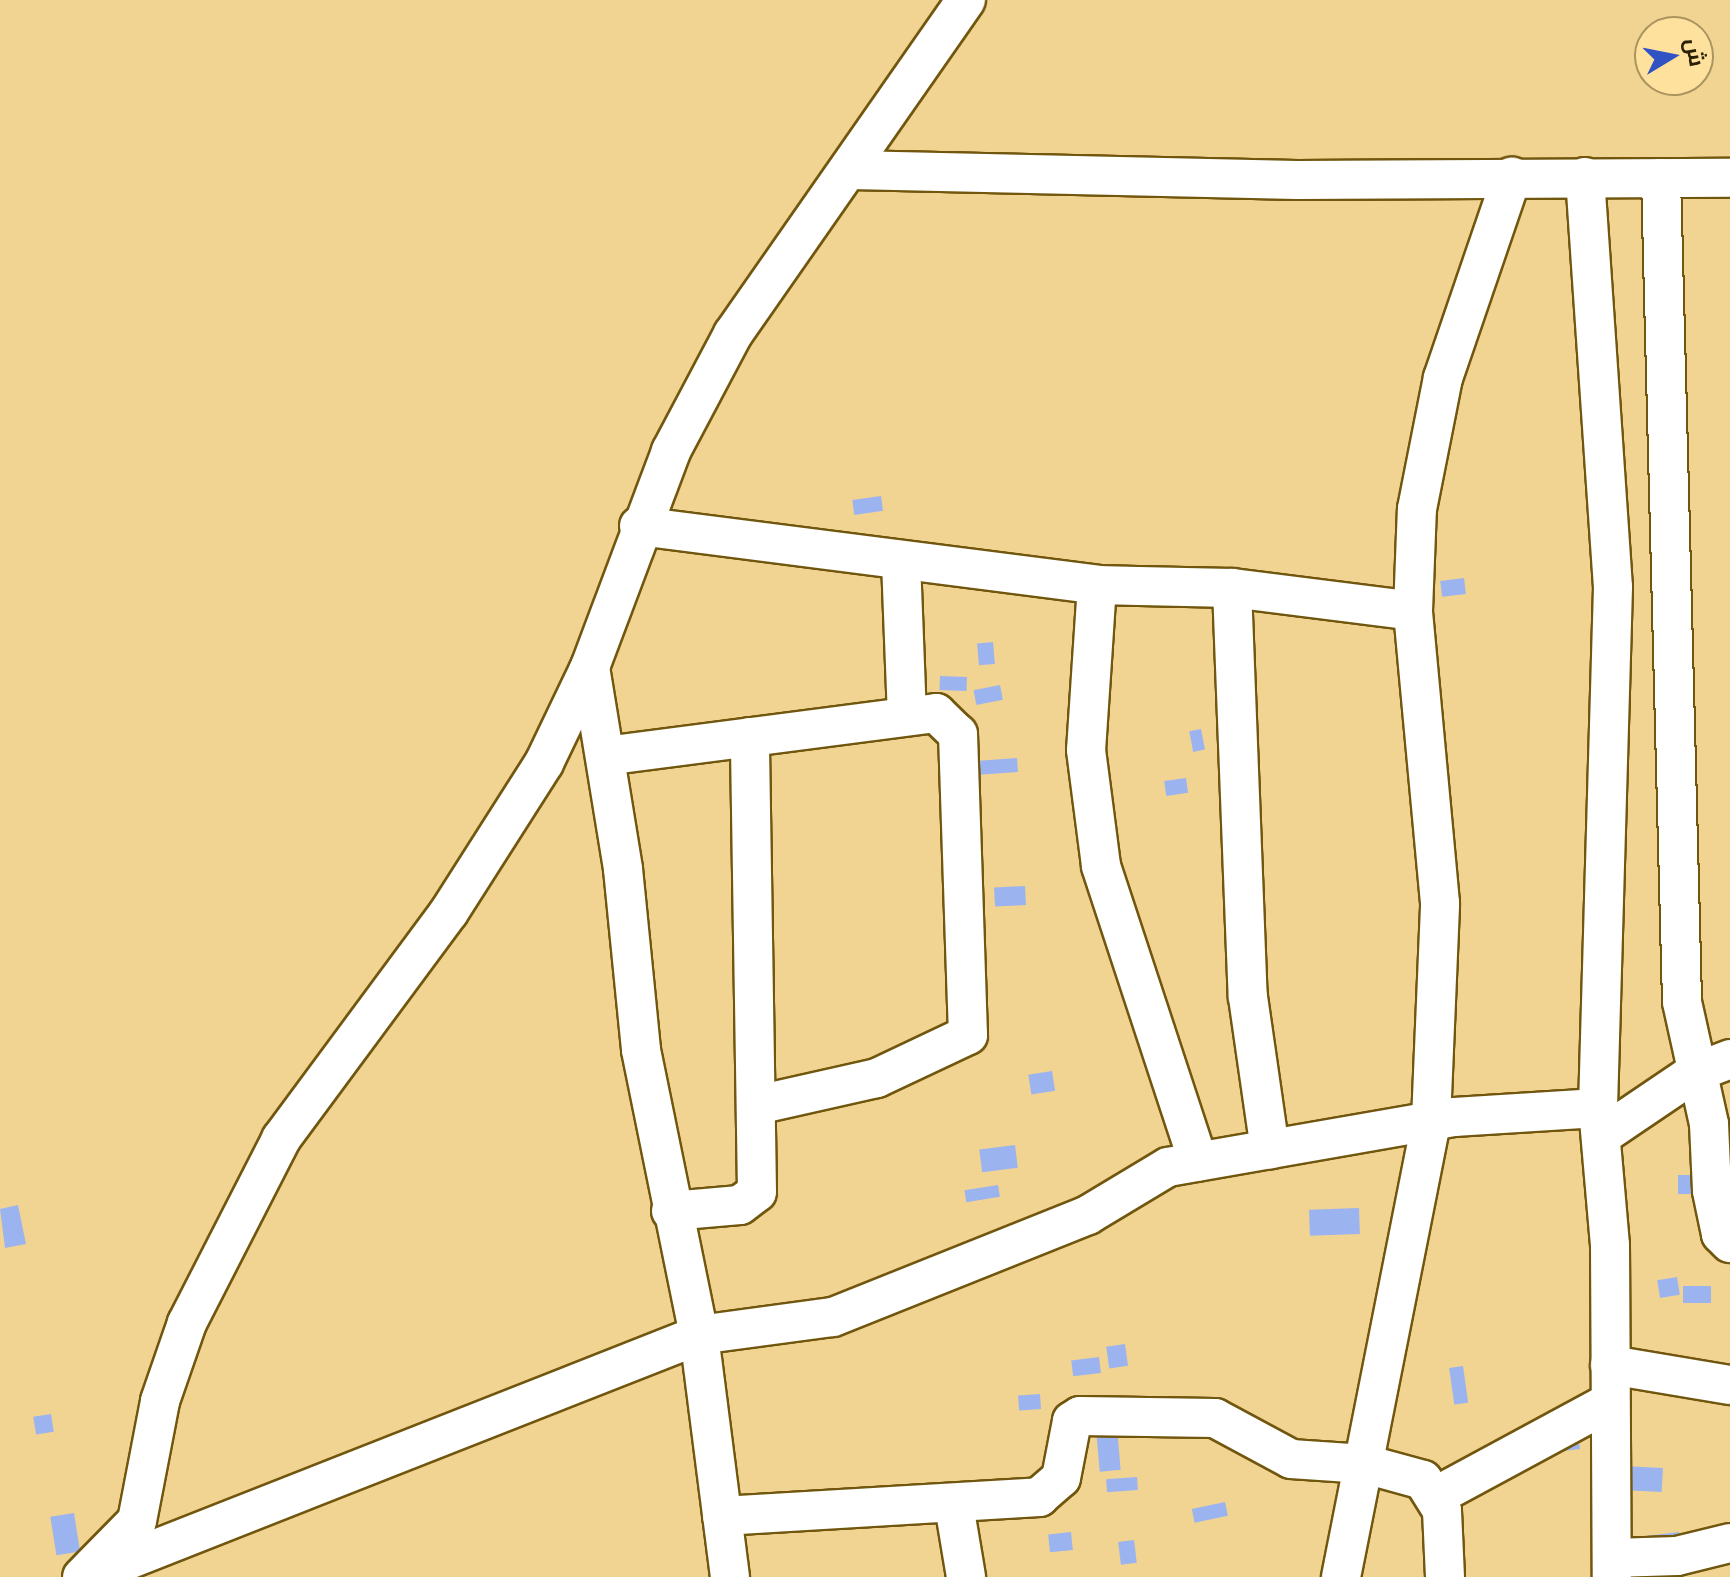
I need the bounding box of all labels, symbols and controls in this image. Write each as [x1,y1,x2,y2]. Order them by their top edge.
north arrow [1634,16,1714,96]
text: ش [1680,36,1712,68]

